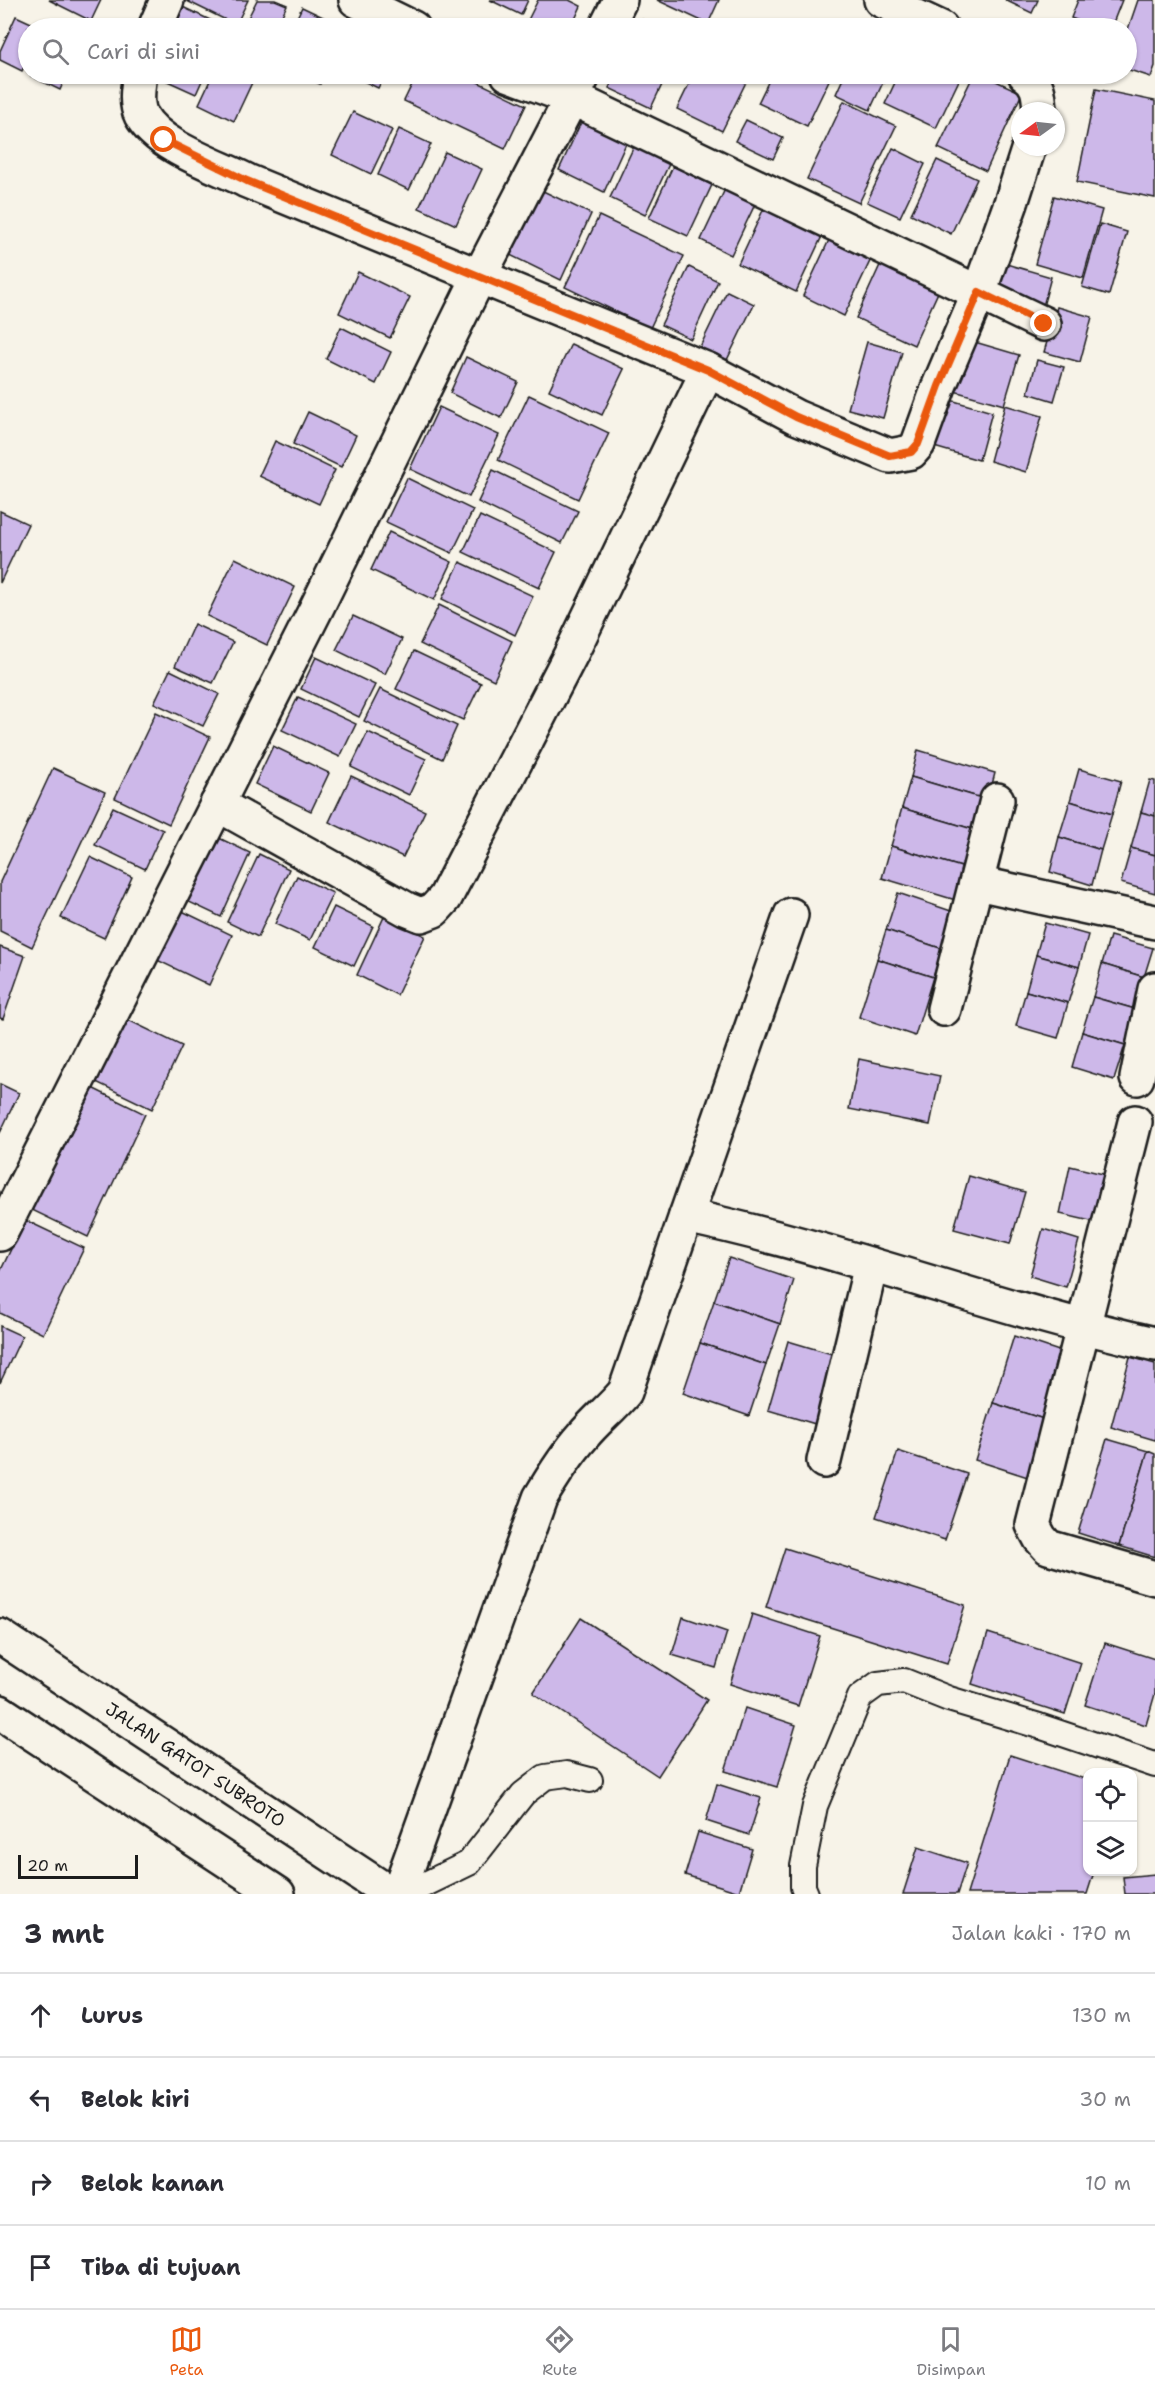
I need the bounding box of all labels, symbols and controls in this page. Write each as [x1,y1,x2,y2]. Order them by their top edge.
search box [18,18,1137,84]
icon: search [39,35,72,68]
text: Cari di sini [87,37,200,66]
north arrow [1011,102,1065,156]
route start [150,126,176,152]
route end [1030,310,1056,336]
street label: JALAN GATOT SUBROTO [101,1697,290,1833]
map controls [1083,1768,1137,1876]
button: locate [1083,1768,1137,1822]
button: layers [1083,1822,1137,1876]
scale bar [18,1852,138,1880]
text: 20 m [27,1855,68,1876]
text: 3 mnt [24,1916,104,1951]
text: Jalan kaki · 170 m [951,1920,1131,1946]
icon: ahead [24,1999,57,2032]
text: Lurus [81,2001,143,2030]
text: 130 m [1072,2002,1131,2028]
icon: left [24,2083,57,2116]
text: Belok kiri [81,2085,190,2114]
text: 30 m [1079,2086,1131,2112]
icon: right [24,2167,57,2200]
text: Belok kanan [81,2169,224,2198]
text: 10 m [1085,2170,1131,2196]
icon: arrive [24,2251,57,2284]
text: Tiba di tujuan [81,2253,241,2282]
tab: Peta [169,2323,203,2380]
tab: Rute [542,2323,578,2380]
tab: Disimpan [916,2323,986,2380]

